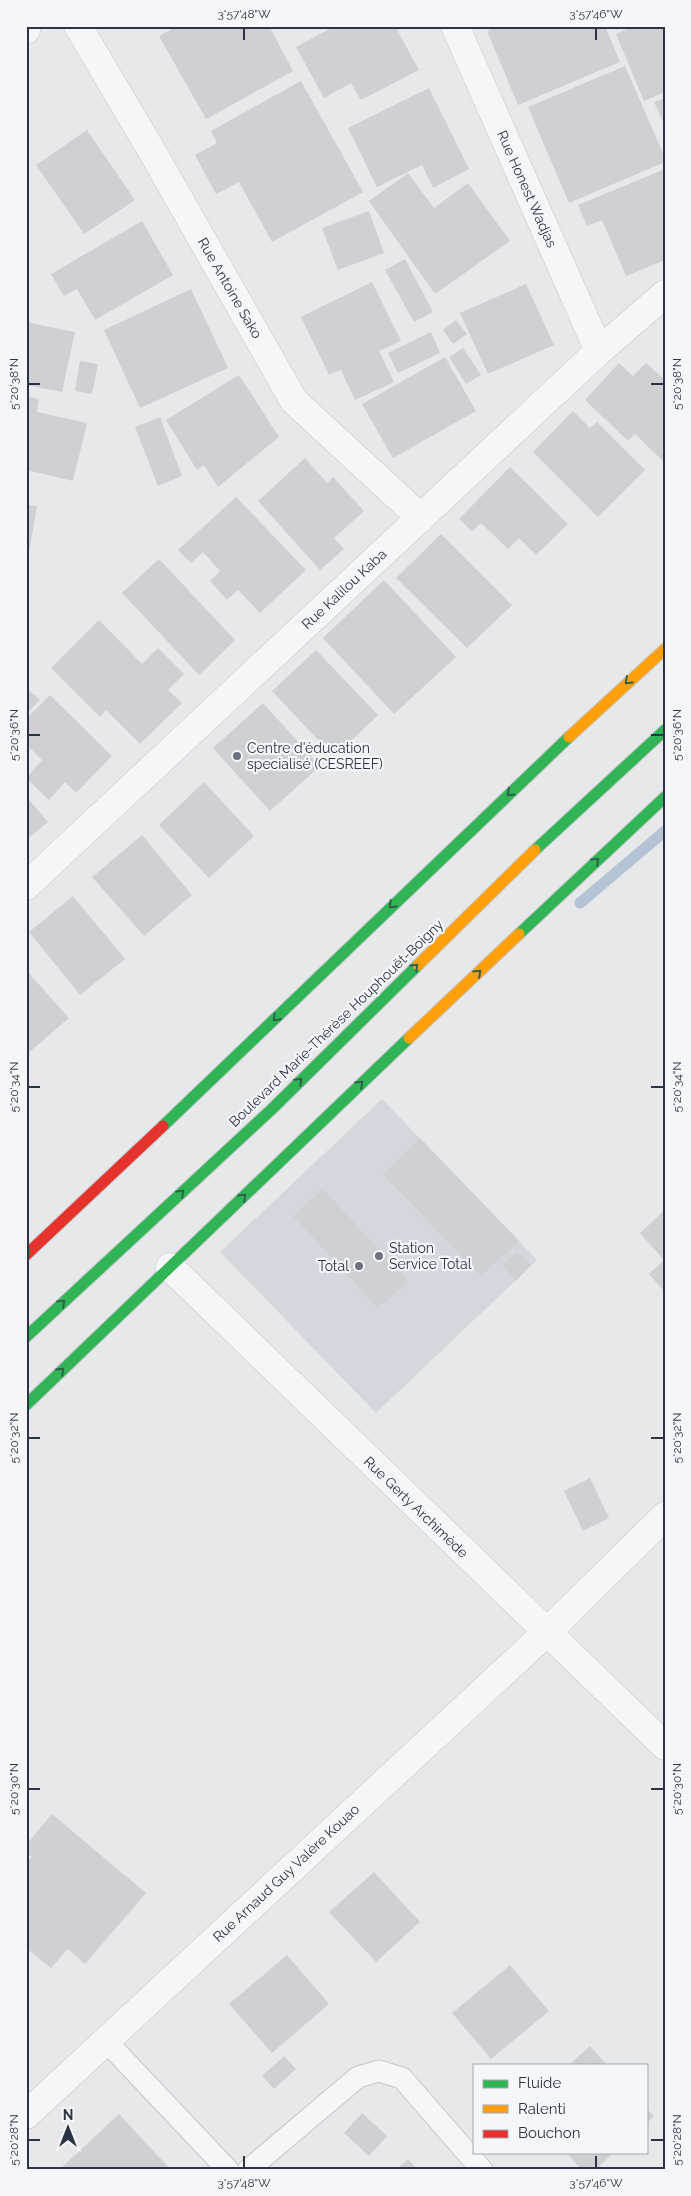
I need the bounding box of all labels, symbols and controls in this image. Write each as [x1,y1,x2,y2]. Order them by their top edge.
text: 3°57'48"W [217,7,271,21]
text: 3°57'46"W [569,7,623,21]
street label: Rue Honest Wadjas [494,128,560,250]
street label: Rue Antoine Sako [195,235,265,341]
text: 5°20'38"N [7,358,21,410]
text: 5°20'38"N [670,358,684,410]
street label: Rue Kalilou Kaba [298,546,390,632]
one-way arrow [625,675,634,684]
text: 5°20'36"N [7,709,21,761]
text: 5°20'36"N [670,709,684,761]
place label: Centre d'éducation specialisé (CESREEF) [247,740,383,772]
marker: Centre d'éducation specialisé (CESREEF) [231,750,243,762]
one-way arrow [507,787,516,796]
one-way arrow [590,858,599,867]
one-way arrow [389,899,398,908]
street label: Boulevard Marie-Thérèse Houphouët-Boigny [226,916,447,1130]
one-way arrow [409,964,418,973]
one-way arrow [472,969,481,978]
one-way arrow [273,1013,282,1022]
text: 5°20'34"N [7,1061,21,1113]
text: 5°20'34"N [670,1061,684,1113]
one-way arrow [293,1078,302,1087]
one-way arrow [354,1081,363,1090]
one-way arrow [175,1190,184,1199]
one-way arrow [237,1194,246,1203]
place label: Station Service Total [389,1240,472,1272]
marker: Station Service Total [373,1250,385,1262]
place label: Total [318,1258,349,1274]
marker: Total [353,1260,365,1272]
one-way arrow [56,1300,65,1309]
one-way arrow [56,1368,65,1377]
text: 5°20'32"N [7,1413,21,1463]
text: 5°20'32"N [670,1413,684,1463]
street label: Rue Gerty Archimède [361,1453,471,1561]
text: 5°20'30"N [7,1763,21,1815]
text: 5°20'30"N [670,1763,684,1815]
street label: Rue Arnaud Guy Valère Kouao [210,1801,362,1945]
legend [473,2064,648,2154]
text: Fluide [518,2074,561,2092]
text: Ralenti [518,2100,566,2118]
north arrow [42,2104,92,2154]
text: N [63,2107,73,2123]
text: 5°20'28"N [7,2114,21,2166]
text: 5°20'28"N [670,2114,684,2166]
text: Bouchon [518,2124,580,2142]
text: 3°57'48"W [217,2176,271,2190]
text: 3°57'46"W [569,2176,623,2190]

